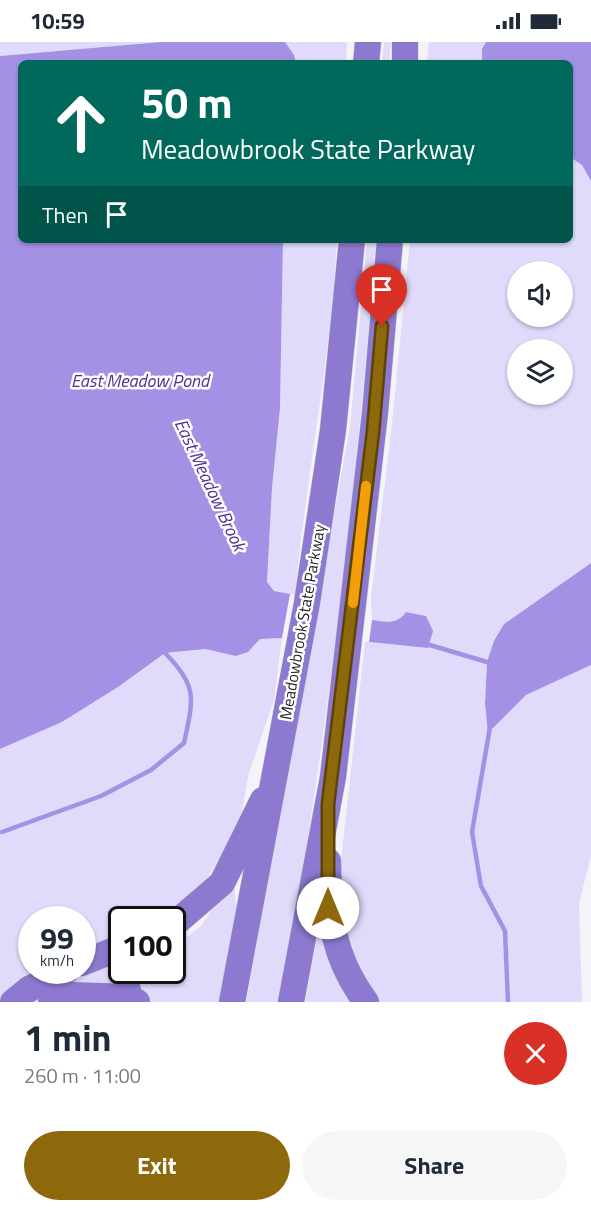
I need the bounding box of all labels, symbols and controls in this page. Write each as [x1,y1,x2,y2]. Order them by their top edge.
text: 10:59 [30,4,85,38]
text: 50 m [141,70,233,134]
icon: ahead [42,84,120,162]
text: Meadowbrook State Parkway [141,128,475,169]
text: Then [42,198,88,232]
icon: arrive [100,198,133,231]
map controls [507,261,573,405]
button: sound [507,261,573,327]
pin [356,264,407,326]
icon: arrive [365,273,398,306]
button: layers [507,339,573,405]
water label: East Meadow Pond [71,367,211,394]
water label: East Meadow Brook [168,414,254,557]
street label: Meadowbrook State Parkway [273,522,331,722]
position arrow [296,876,360,940]
speed limit sign: 100 [108,906,186,984]
text: 99 [40,915,74,961]
text: km/h [40,949,74,972]
text: 1 min [24,1010,111,1065]
button: close [504,1022,567,1085]
text: 260 m · 11:00 [24,1060,141,1091]
button: Exit [24,1131,290,1200]
button: Share [302,1131,567,1200]

